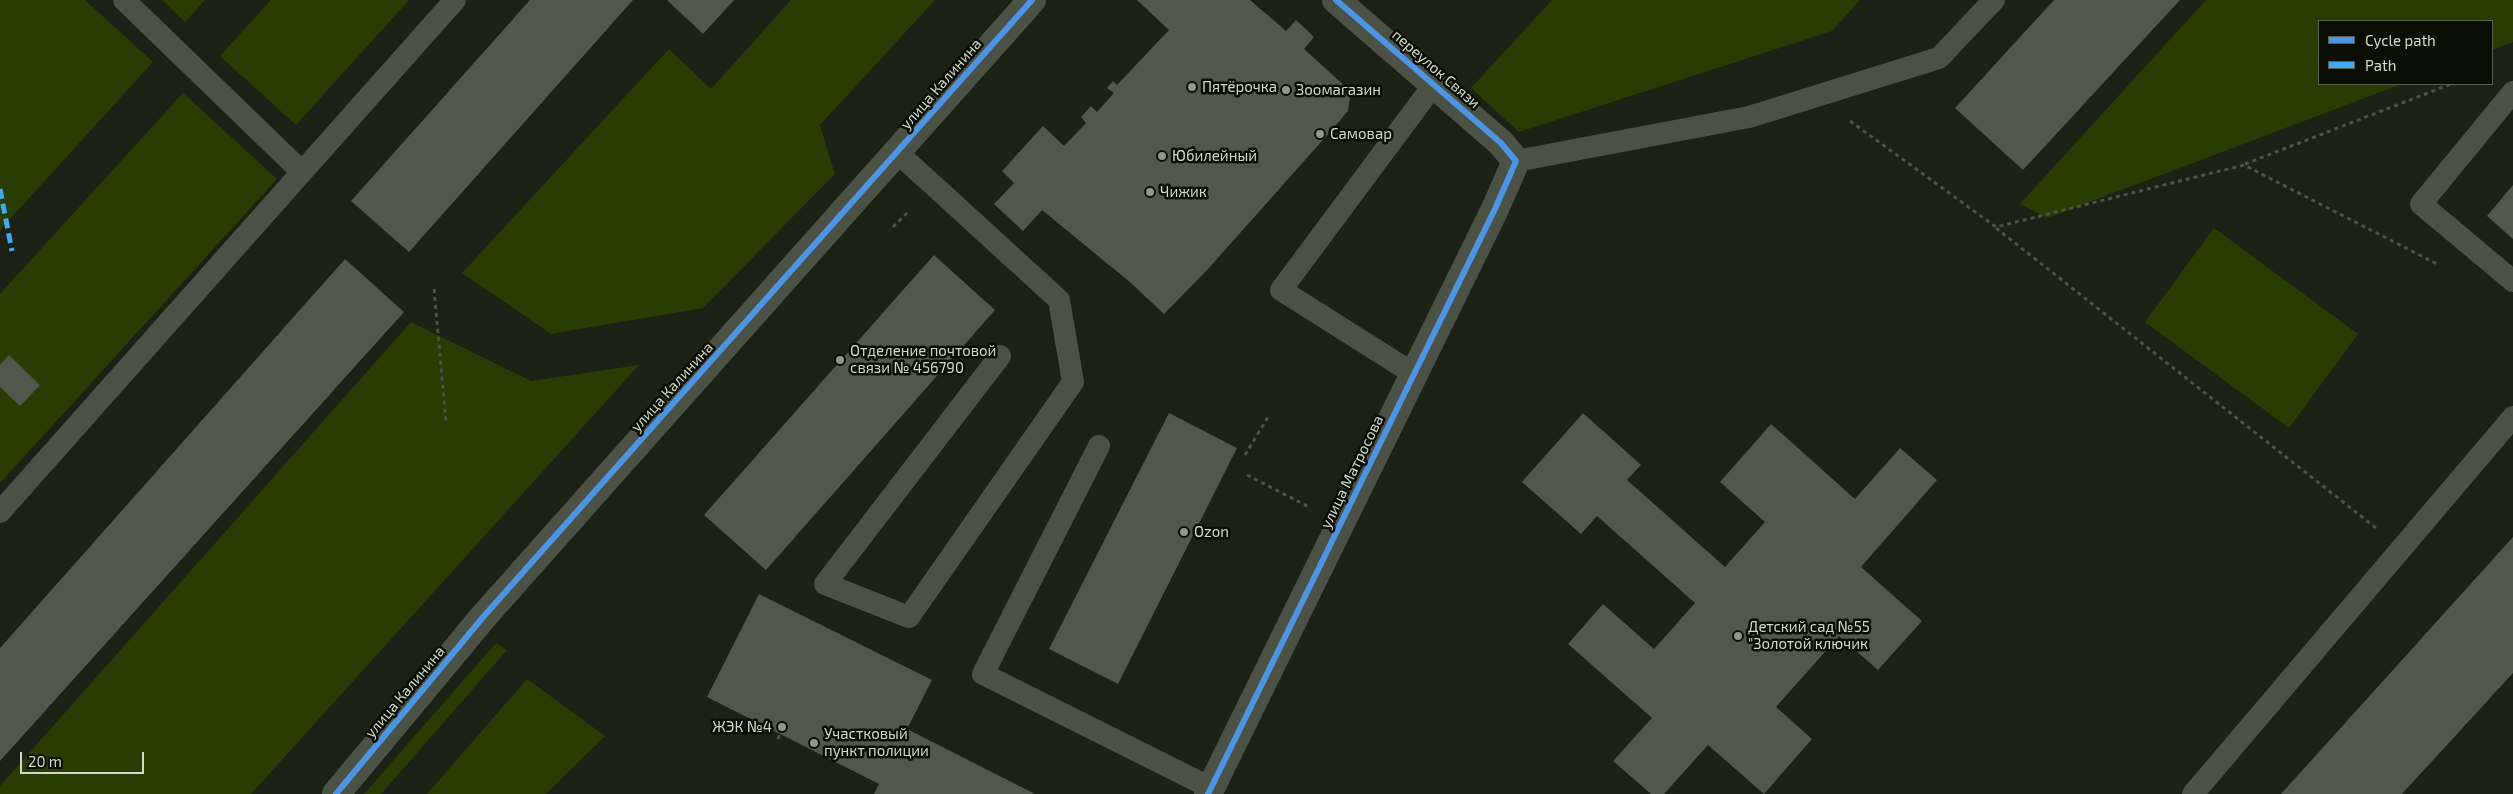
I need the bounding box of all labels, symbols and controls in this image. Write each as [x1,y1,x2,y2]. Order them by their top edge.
legend [2318,20,2493,85]
street label: переулок Связи [1388,26,1484,112]
text: Cycle path [2365,31,2436,49]
street label: улица Калинина [897,35,985,133]
text: Path [2365,56,2396,74]
place label: Пятёрочка [1202,78,1277,96]
marker: Пятёрочка [1186,81,1198,93]
place label: Зоомагазин [1296,81,1381,99]
marker: Зоомагазин [1280,84,1292,96]
place label: Самовар [1330,125,1392,143]
marker: Самовар [1314,128,1326,140]
place label: Юбилейный [1172,147,1257,165]
marker: Юбилейный [1156,150,1168,162]
place label: Чижик [1160,183,1207,201]
marker: Чижик [1144,186,1156,198]
street label: улица Калинина [627,339,717,435]
place label: Отделение почтовой связи № 456790 [850,342,996,377]
marker: Отделение почтовой связи № 456790 [834,354,846,366]
street label: улица Матросова [1317,412,1387,532]
place label: Ozon [1194,523,1229,541]
marker: Ozon [1178,526,1190,538]
place label: Детский сад №55 "Золотой ключик [1748,618,1870,653]
marker: Детский сад №55 "Золотой ключик [1732,630,1744,642]
street label: улица Калинина [361,642,449,742]
place label: ЖЭК №4 [712,718,772,736]
marker: ЖЭК №4 [776,721,788,733]
place label: Участковый пункт полиции [824,725,929,760]
marker: Участковый пункт полиции [808,737,820,749]
scale bar [22,742,146,774]
text: 20 m [28,752,62,770]

